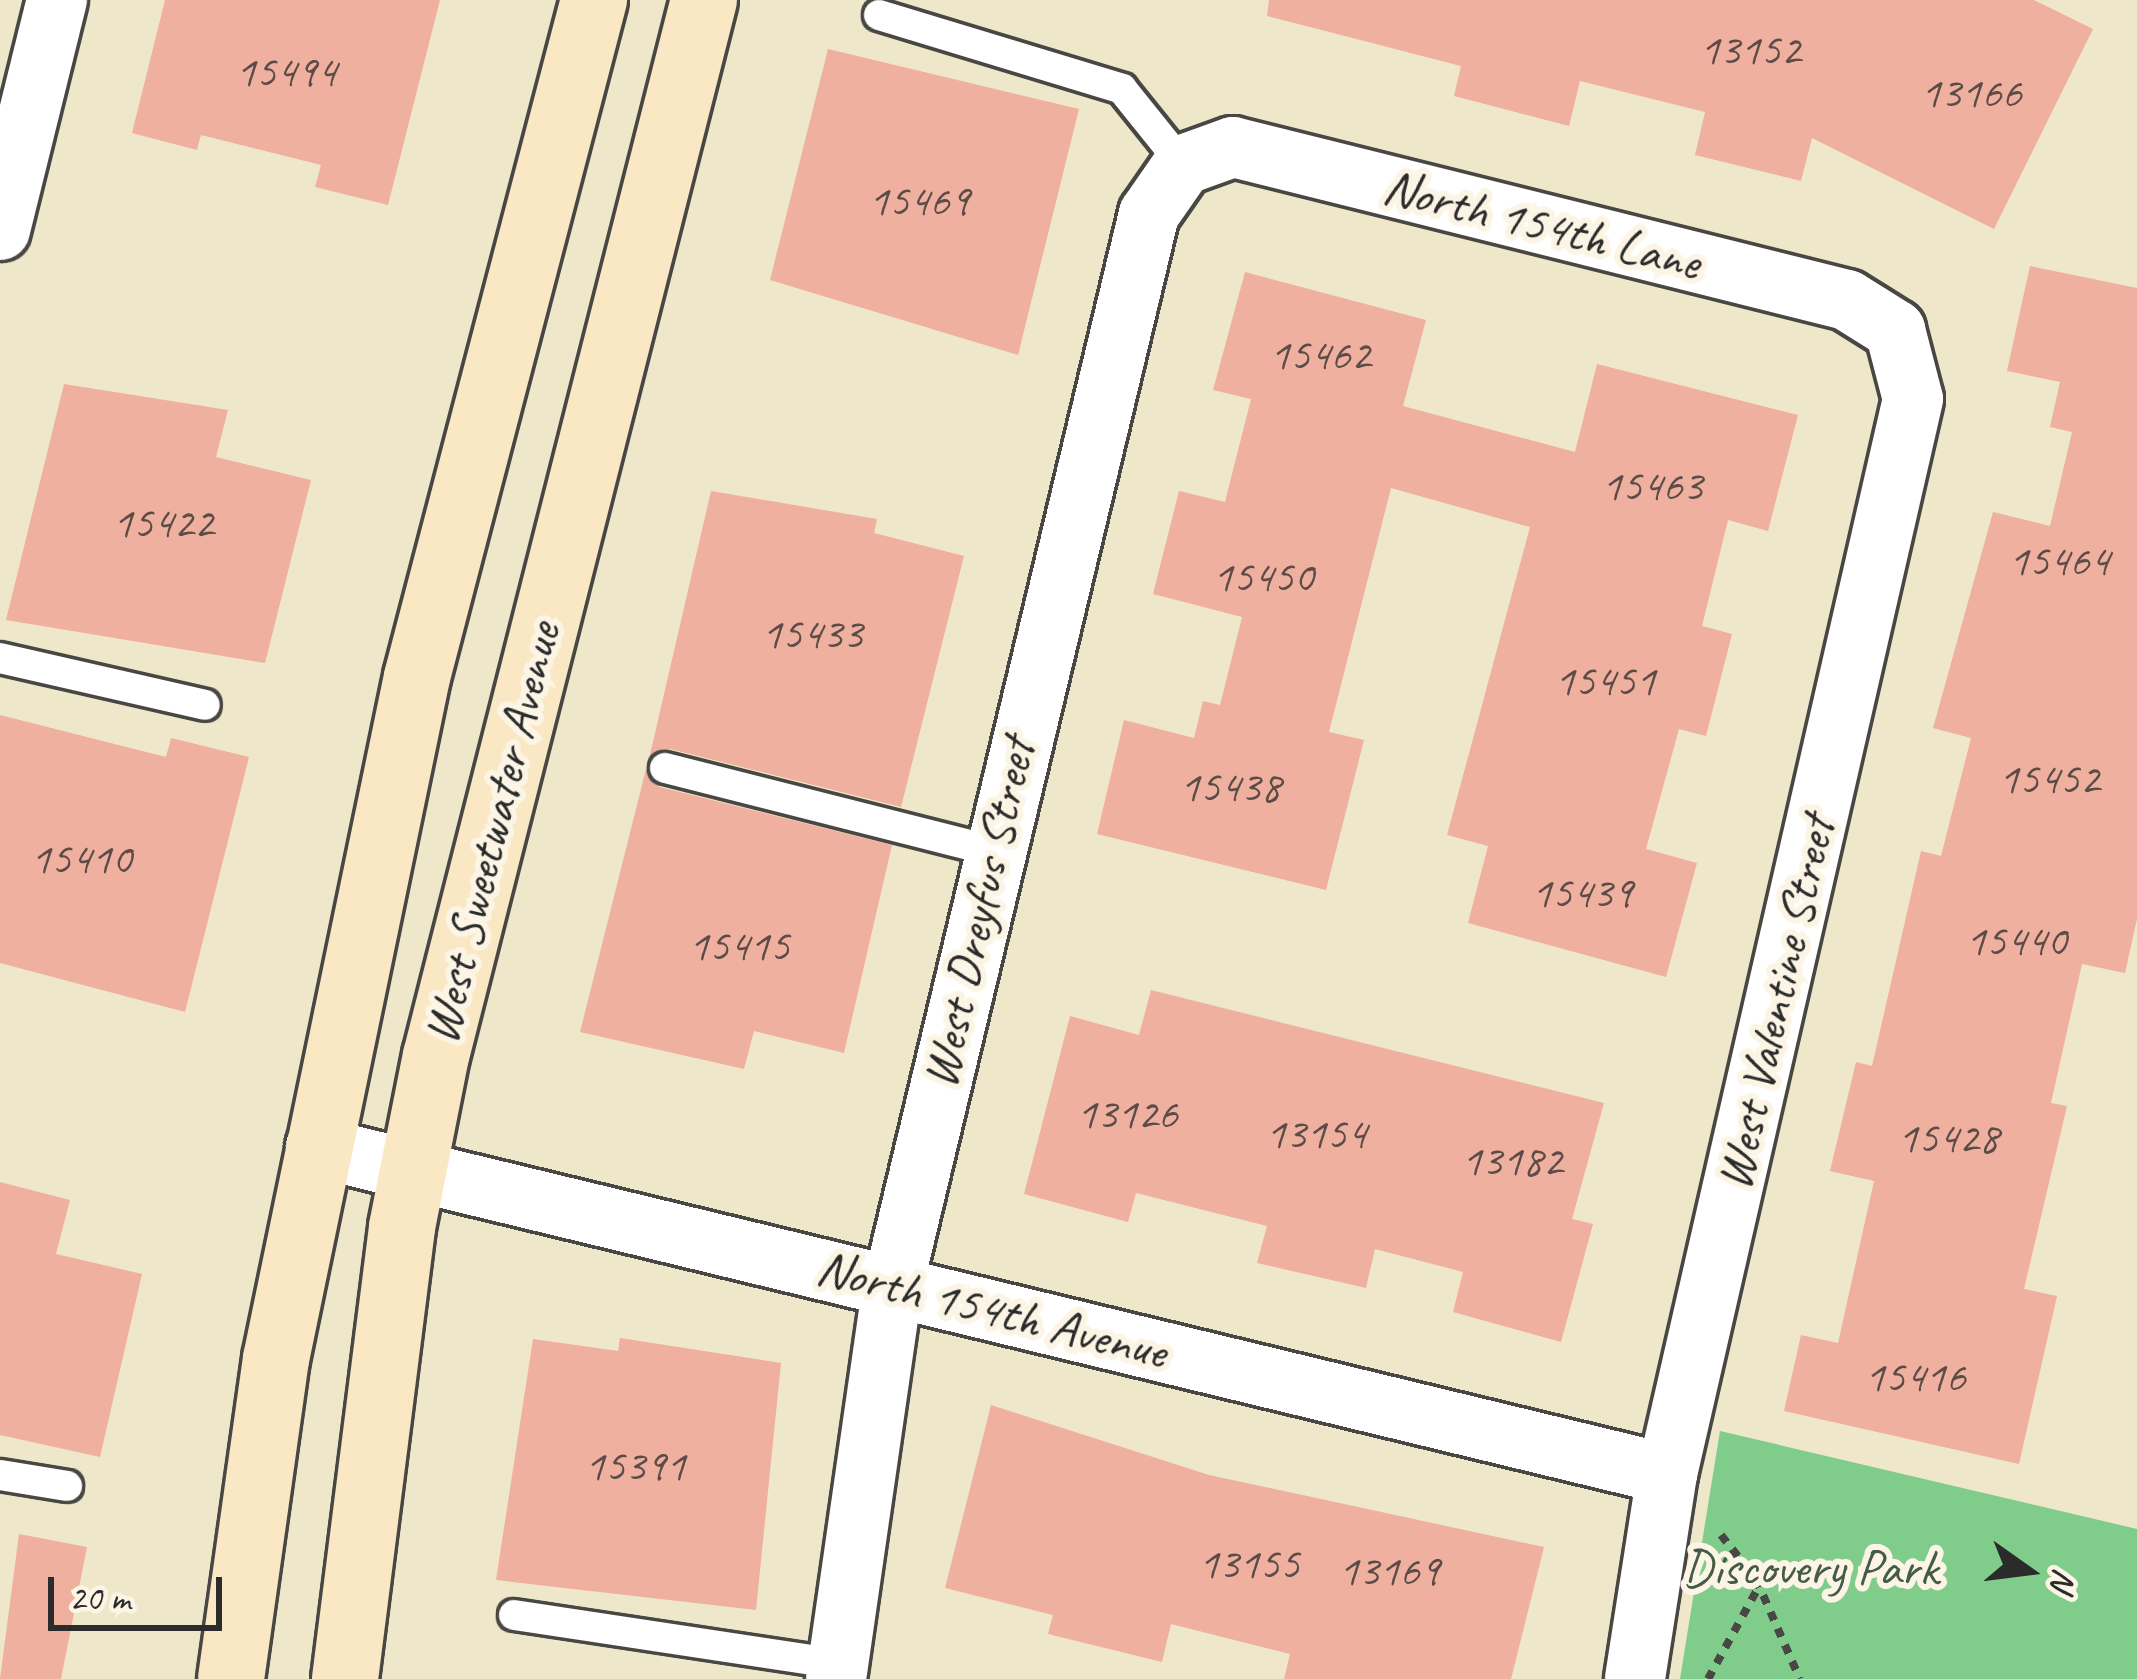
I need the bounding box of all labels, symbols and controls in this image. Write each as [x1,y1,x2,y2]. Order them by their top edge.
house number: 13152 [1699,23,1801,77]
house number: 15494 [235,45,337,99]
house number: 13166 [1920,66,2022,120]
street label: North 154th Lane [1377,155,1707,293]
house number: 15469 [868,174,970,228]
house number: 15462 [1269,328,1371,382]
house number: 15463 [1601,459,1703,513]
house number: 15422 [112,496,214,550]
house number: 15464 [2008,534,2110,588]
house number: 15450 [1212,550,1314,604]
house number: 15433 [761,607,863,661]
street label: West Sweetwater Avenue [409,618,573,1048]
house number: 15451 [1554,654,1656,708]
street label: West Dreyfus Street [908,732,1048,1094]
house number: 15452 [1998,752,2100,806]
house number: 15438 [1179,760,1281,814]
street label: West Valentine Street [1702,810,1848,1196]
house number: 15410 [30,832,132,886]
house number: 15439 [1531,866,1633,920]
house number: 15440 [1965,914,2067,968]
house number: 15415 [688,919,790,973]
house number: 13126 [1076,1087,1178,1141]
house number: 13154 [1265,1107,1367,1161]
house number: 15428 [1897,1111,1999,1165]
house number: 13182 [1461,1134,1563,1188]
street label: North 154th Avenue [811,1236,1173,1382]
house number: 15416 [1864,1350,1966,1404]
house number: 15391 [584,1439,686,1493]
north arrow [1969,1511,2089,1631]
park label: Discovery Park [1682,1536,1938,1598]
house number: 13155 [1198,1537,1300,1591]
house number: 13169 [1338,1544,1440,1598]
scale bar [54,1553,228,1627]
text: N [2041,1565,2087,1595]
text: 20 m [69,1575,130,1621]

